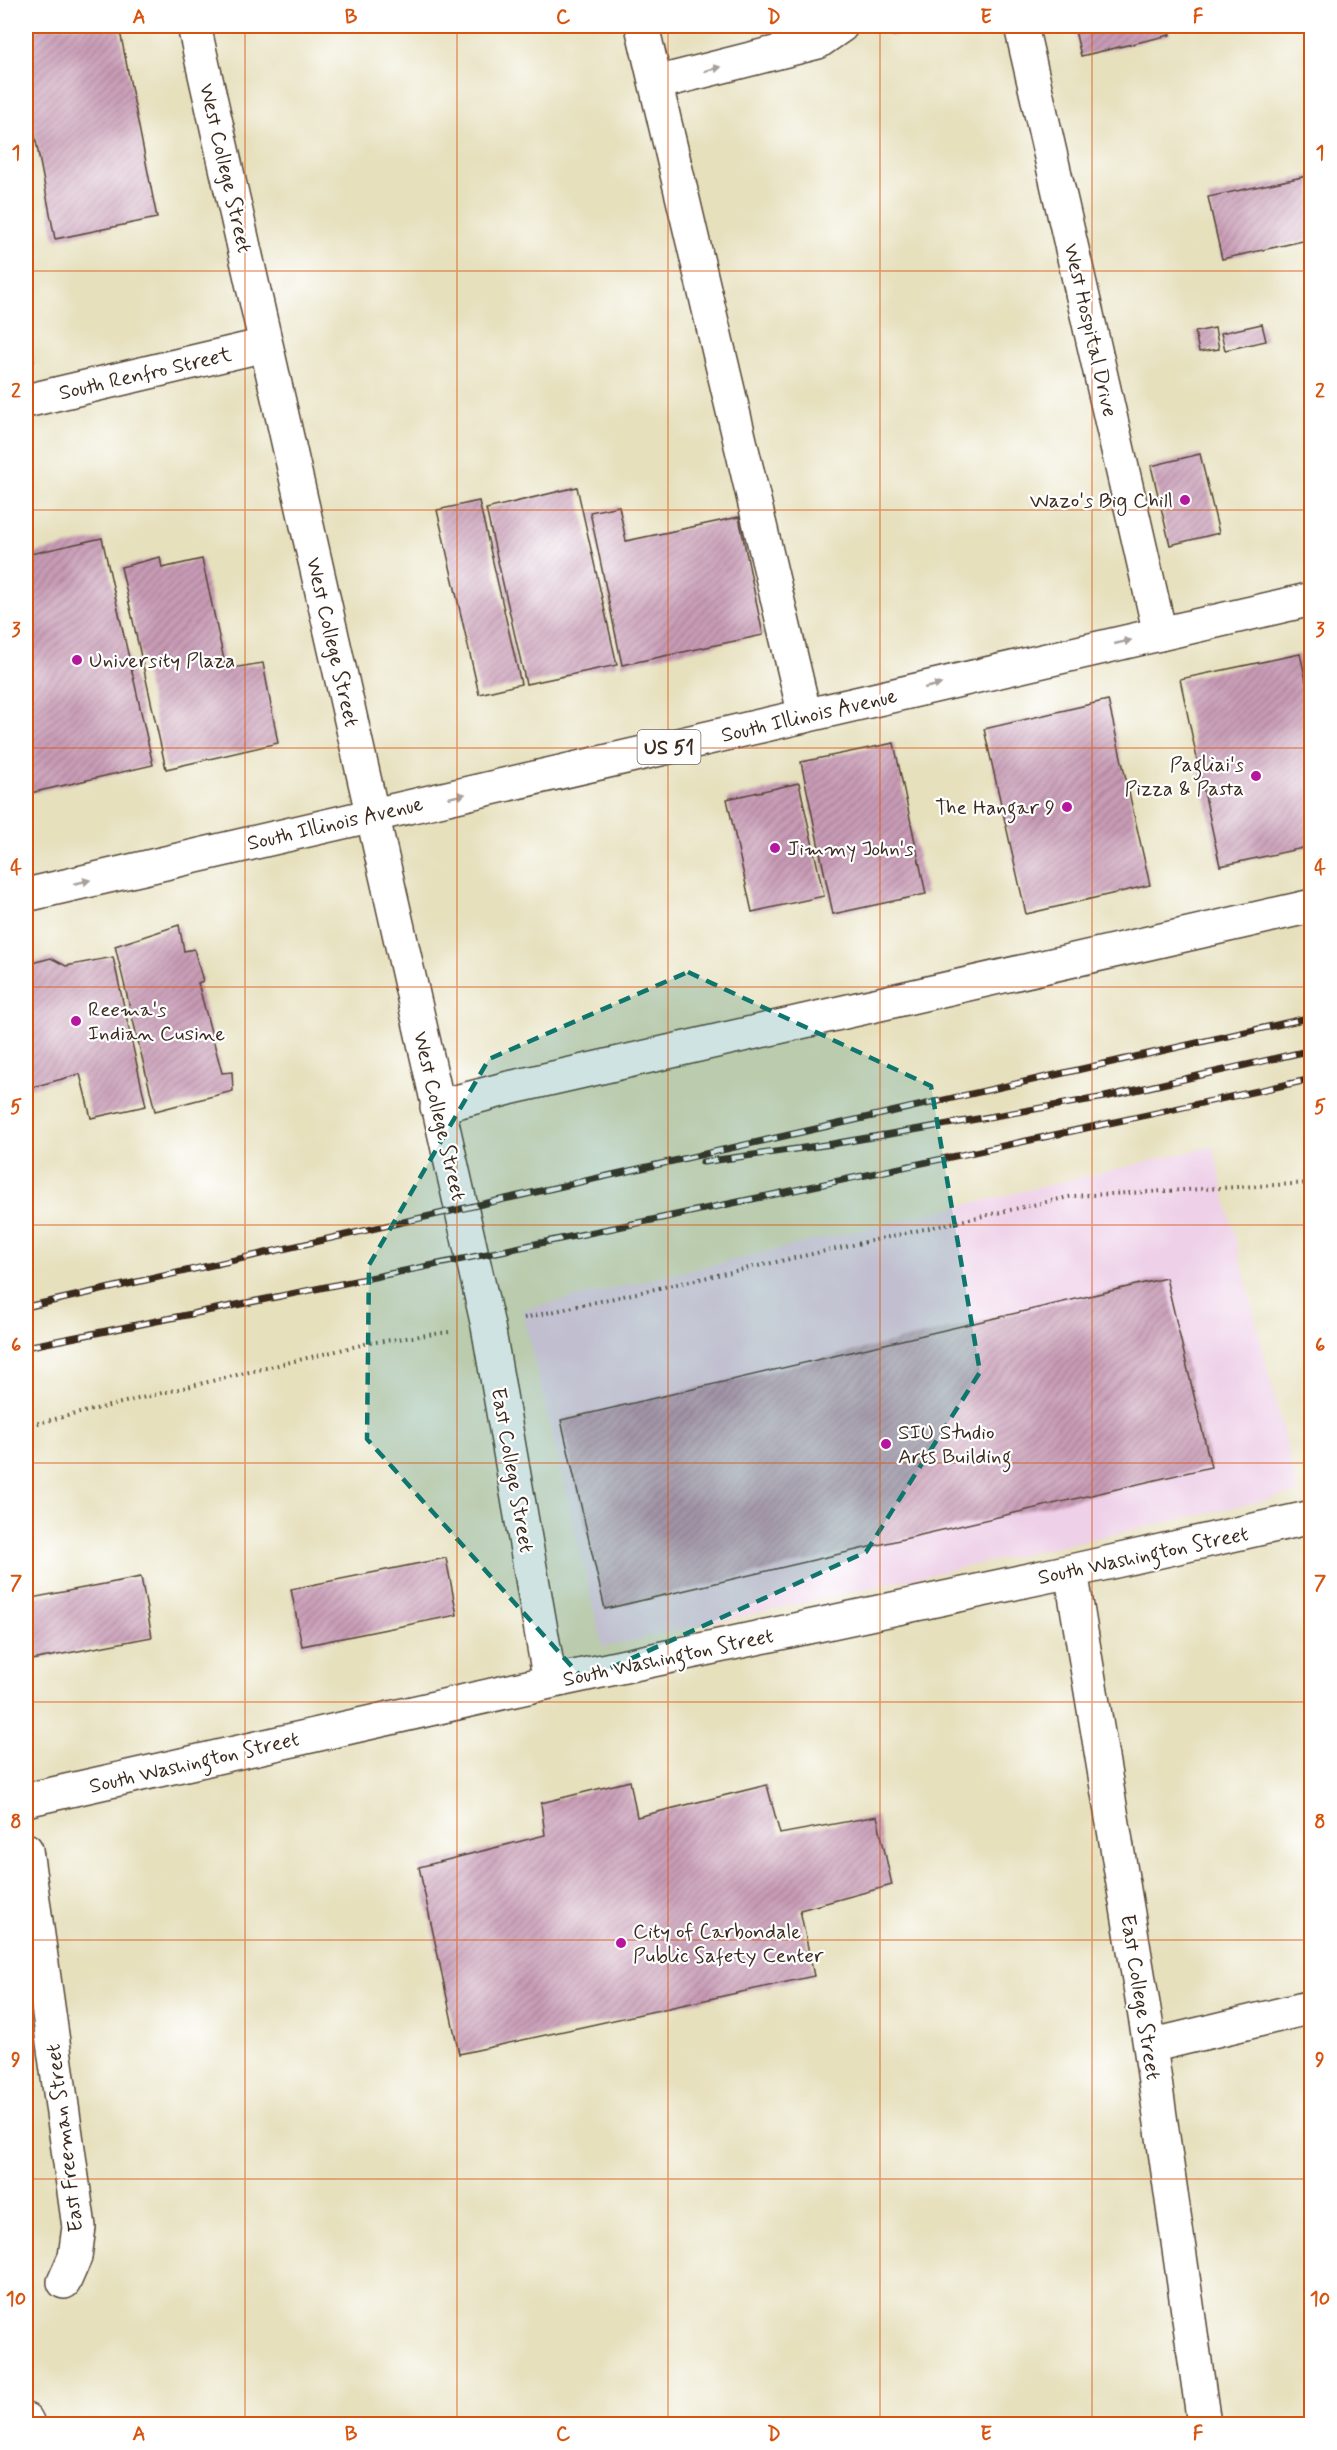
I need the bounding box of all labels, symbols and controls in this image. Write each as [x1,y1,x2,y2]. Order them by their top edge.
text: A [132,4,146,31]
text: B [345,4,358,31]
text: C [556,4,571,31]
text: D [767,4,781,31]
text: E [980,4,992,31]
text: F [1193,4,1204,31]
one-way arrow [703,63,722,73]
street label: West College Street [192,81,258,256]
text: 1 [12,140,20,167]
text: 1 [1316,140,1324,167]
street label: West Hospital Drive [1056,241,1124,420]
street label: South Renfro Street [56,340,235,407]
text: 2 [11,378,21,405]
text: 2 [1315,378,1325,405]
place label: Wazo's Big Chill [1030,487,1173,516]
marker: Wazo's Big Chill [1178,493,1192,507]
street label: West College Street [299,555,365,730]
text: 3 [11,617,21,644]
text: 3 [1315,617,1325,644]
one-way arrow [1114,637,1133,647]
place label: University Plaza [89,647,235,675]
marker: University Plaza [70,653,84,667]
one-way arrow [924,681,943,691]
street label: South Illinois Avenue [718,682,900,750]
road number: US 51 [638,730,700,764]
place label: Pagliai's Pizza & Pasta [1124,751,1244,803]
marker: Pagliai's Pizza & Pasta [1249,769,1263,783]
street label: South Illinois Avenue [244,790,426,858]
one-way arrow [447,790,466,800]
place label: The Hangar 9 [935,794,1055,824]
marker: The Hangar 9 [1060,800,1074,814]
place label: Jimmy John's [787,835,914,863]
marker: Jimmy John's [768,841,782,855]
text: 4 [10,855,22,882]
text: 4 [1314,855,1326,882]
one-way arrow [73,876,92,886]
place label: Reema's Indian Cusine [88,996,225,1048]
marker: Reema's Indian Cusine [69,1014,83,1028]
street label: West College Street [406,1029,472,1204]
text: 5 [10,1094,22,1121]
text: 5 [1314,1094,1326,1121]
text: 6 [11,1332,21,1359]
text: 6 [1315,1332,1325,1359]
street label: East College Street [484,1385,540,1555]
place label: SIU Studio Arts Building [898,1419,1012,1473]
marker: SIU Studio Arts Building [879,1437,893,1451]
street label: South Washington Street [1035,1520,1252,1594]
text: 7 [10,1570,22,1597]
text: 7 [1314,1570,1326,1597]
street label: South Washington Street [560,1622,777,1696]
street label: South Washington Street [87,1725,302,1803]
text: 8 [10,1809,22,1836]
text: 8 [1314,1809,1326,1836]
street label: East College Street [1113,1912,1167,2082]
place label: City of Carbondale Public Safety Center [633,1918,824,1970]
marker: City of Carbondale Public Safety Center [614,1936,628,1950]
street label: East Freeman Street [40,2042,90,2234]
text: 9 [11,2047,21,2074]
text: 9 [1315,2047,1325,2074]
text: 10 [6,2286,26,2313]
text: 10 [1310,2286,1330,2313]
text: A [132,2421,146,2448]
text: B [345,2421,358,2448]
text: C [556,2421,571,2448]
text: D [767,2421,781,2448]
text: E [980,2421,992,2448]
text: F [1193,2421,1204,2448]

